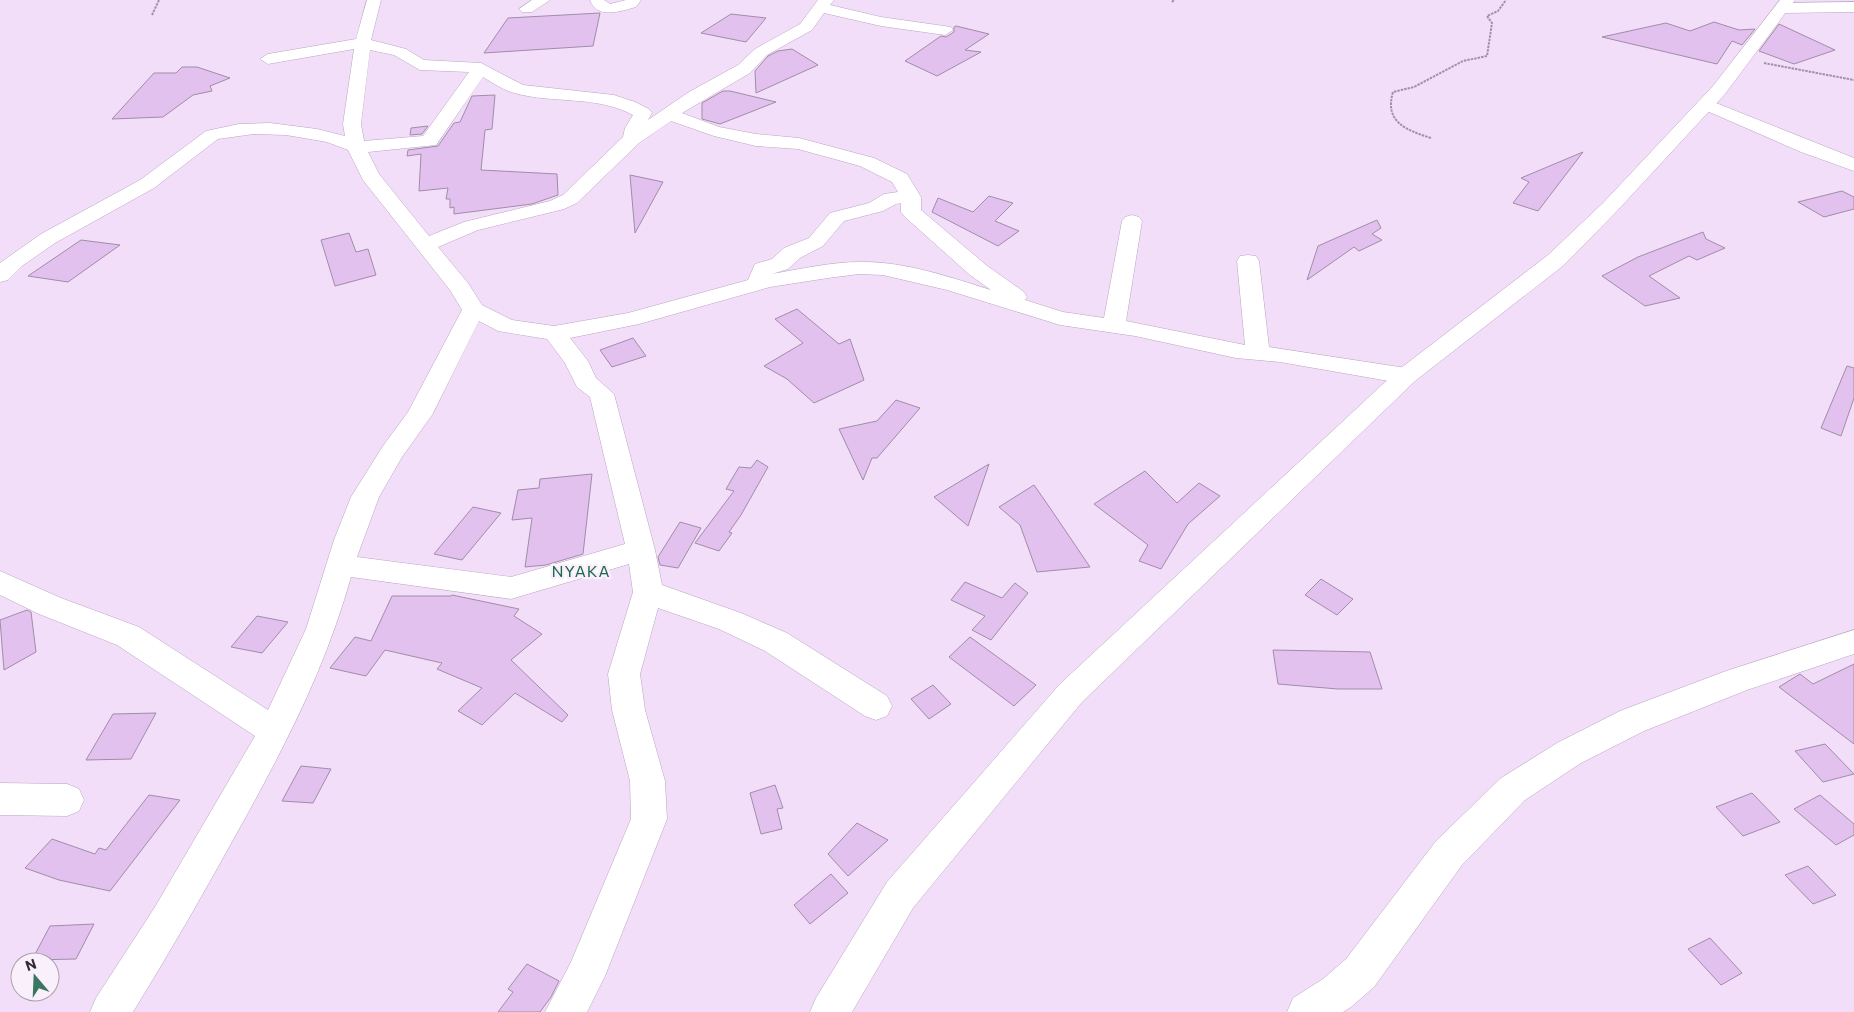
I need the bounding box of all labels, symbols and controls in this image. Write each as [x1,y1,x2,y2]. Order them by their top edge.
district label: NYAKA [552,561,610,580]
north arrow [10,952,60,1002]
text: N [23,954,38,974]

